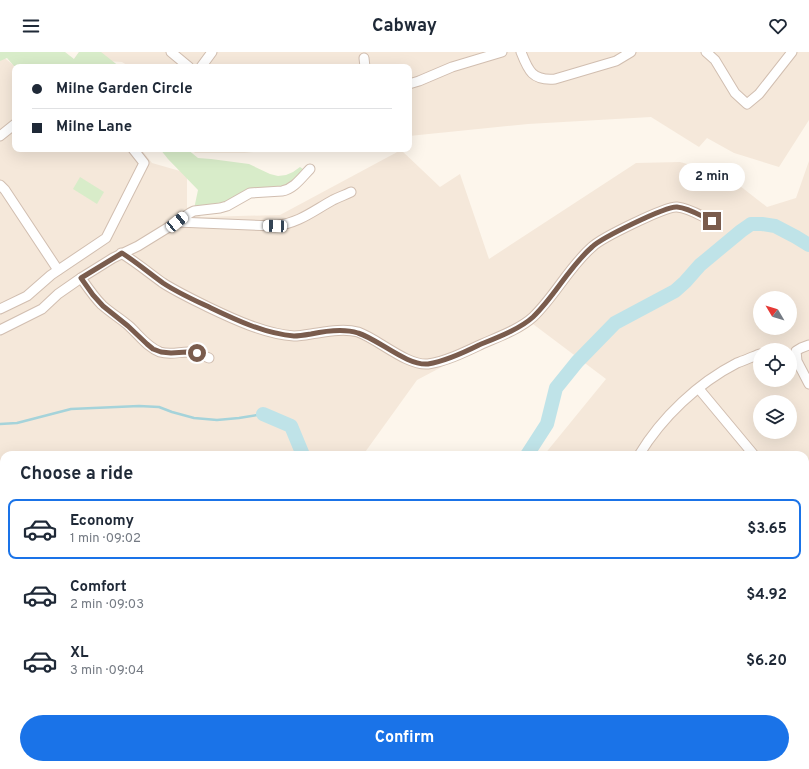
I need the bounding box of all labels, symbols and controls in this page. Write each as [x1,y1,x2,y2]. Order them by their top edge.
icon: menu [20,15,42,37]
text: Cabway [372,15,437,38]
icon: heart [767,15,789,37]
text: Milne Garden Circle [56,80,193,99]
text: Milne Lane [56,118,132,137]
callout: 2 min [679,163,745,191]
text: 2 min [695,169,729,185]
car [164,210,190,234]
route end [703,212,721,230]
car [263,220,287,232]
north arrow [753,291,797,335]
map controls [753,291,797,439]
button: locate [753,343,797,387]
route start [188,344,206,362]
button: layers [753,395,797,439]
text: Choose a ride [20,463,133,486]
icon: car [22,511,58,547]
text: Economy [70,512,134,531]
text: $3.65 [747,520,787,539]
text: 1 min · 09:02 [70,531,141,547]
icon: car [22,577,58,613]
text: Comfort [70,578,127,597]
text: $4.92 [746,586,787,605]
text: 2 min · 09:03 [70,597,144,613]
icon: car [22,643,58,679]
text: XL [70,644,88,663]
text: $6.20 [746,652,787,671]
text: 3 min · 09:04 [70,663,144,679]
button: Confirm [20,715,789,761]

